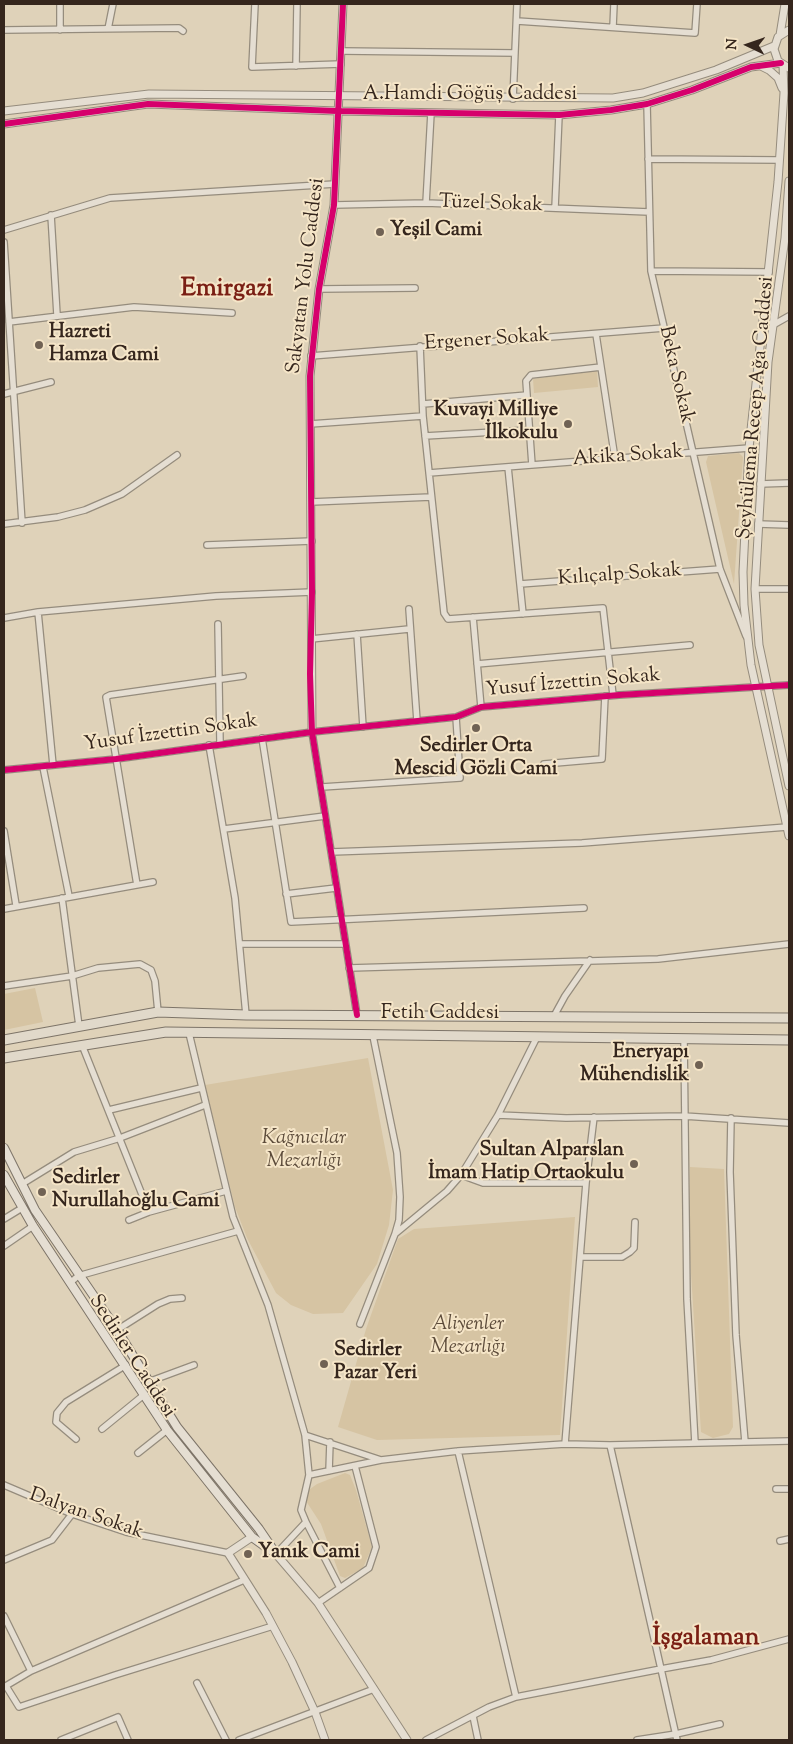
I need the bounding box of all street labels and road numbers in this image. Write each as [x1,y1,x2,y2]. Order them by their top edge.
street label: A.Hamdi Göğüş Caddesi [363,84,577,108]
street label: Sakyatan Yolu Caddesi [283,177,331,375]
street label: Tüzel Sokak [439,191,543,219]
street label: Şeyhülema Recep Ağa Caddesi [734,275,780,541]
street label: Beka Sokak [652,324,698,426]
street label: Ergener Sokak [424,325,550,357]
street label: Akika Sokak [572,441,684,473]
street label: Kılıçalp Sokak [557,560,683,592]
street label: Yusuf İzzettin Sokak [485,664,661,704]
street label: Yusuf İzzettin Sokak [83,710,259,758]
street label: Fetih Caddesi [381,1003,499,1027]
street label: Sedirler Caddesi [82,1291,180,1423]
street label: Dalyan Sokak [26,1484,146,1546]

